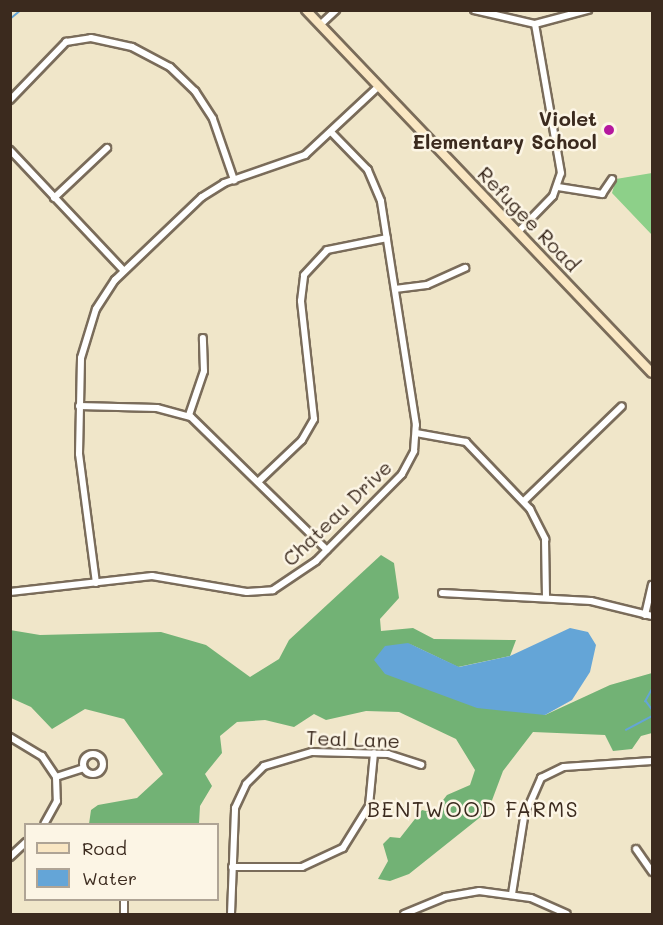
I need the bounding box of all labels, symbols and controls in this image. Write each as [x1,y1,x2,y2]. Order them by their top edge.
place label: Violet Elementary School [412,106,597,153]
marker: Violet Elementary School [602,123,616,137]
street label: Refugee Road [473,162,585,276]
street label: Chateau Drive [278,455,396,571]
street label: Teal Lane [306,725,400,753]
district label: BENTWOOD FARMS [367,796,579,822]
legend [24,823,219,901]
text: Road [82,836,127,860]
text: Water [82,866,137,890]

